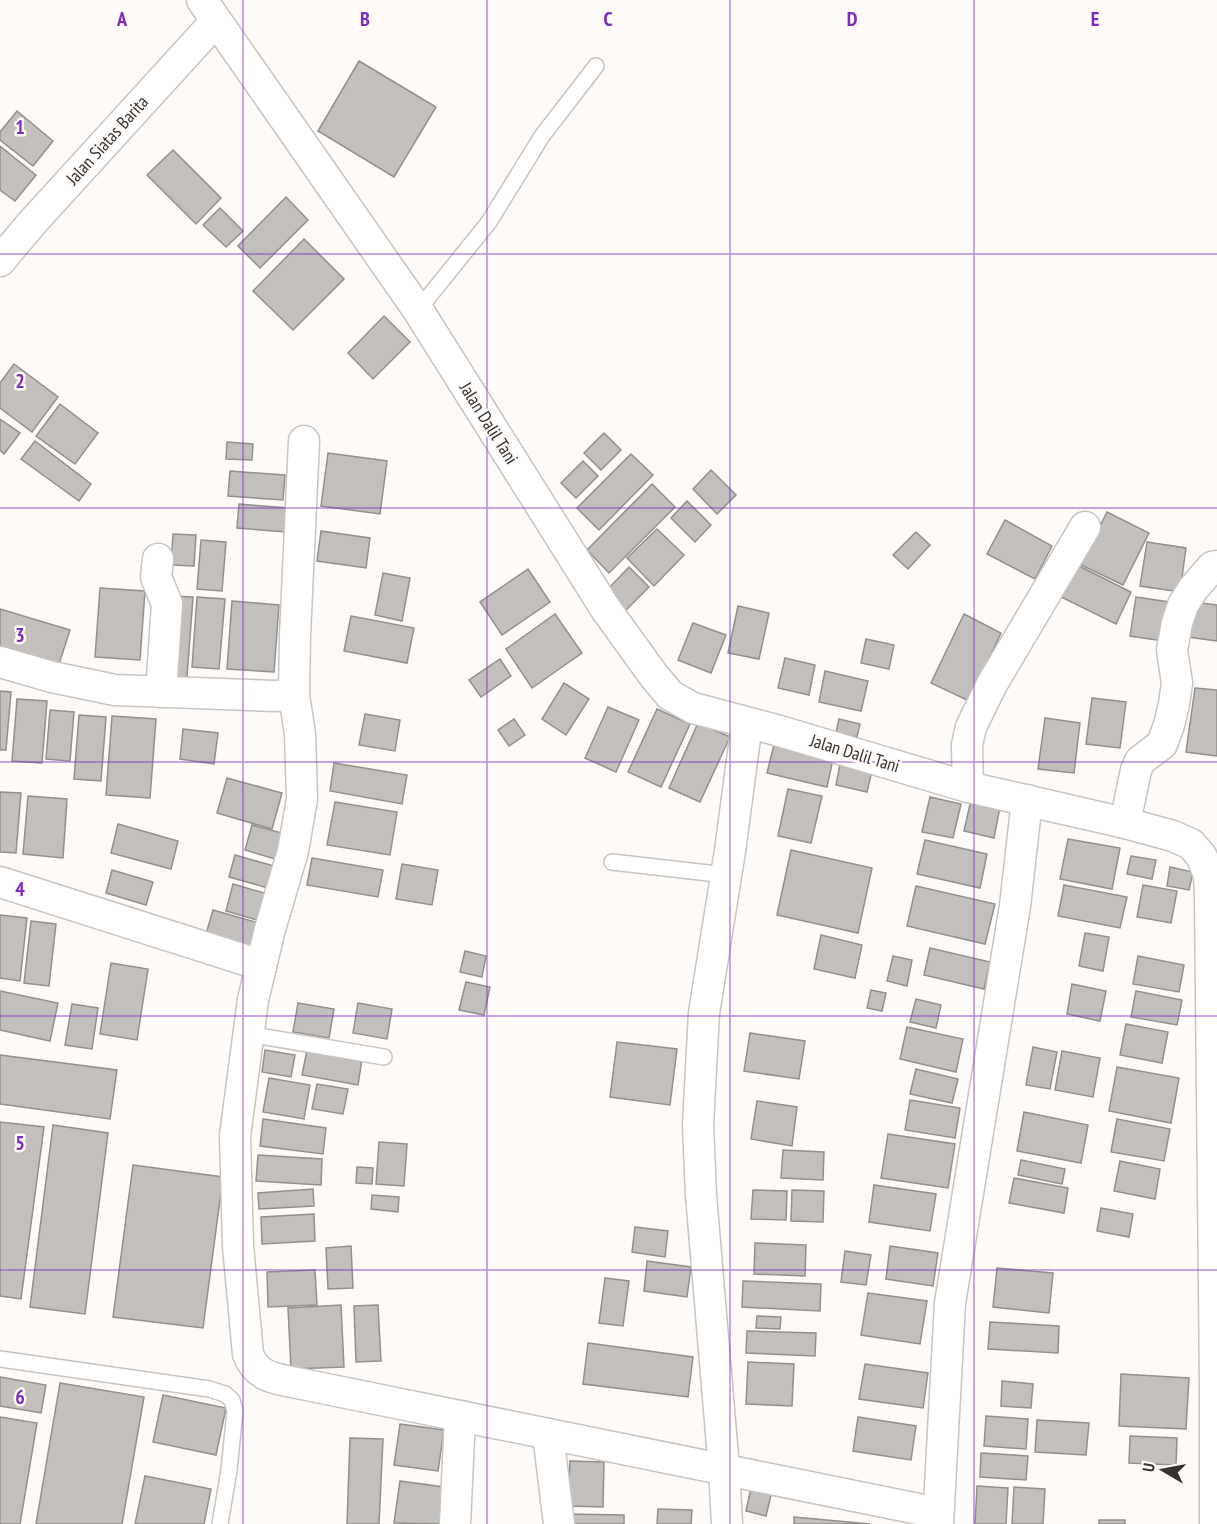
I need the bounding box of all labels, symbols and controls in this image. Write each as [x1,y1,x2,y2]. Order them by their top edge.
text: A [116,6,128,32]
text: B [360,6,370,32]
text: C [603,6,613,32]
text: D [847,6,858,32]
text: E [1091,6,1099,32]
street label: Jalan Siatas Barita [60,91,153,190]
text: 1 [15,114,25,140]
text: 2 [15,368,25,394]
street label: Jalan Dalil Tani [454,377,523,468]
text: 3 [15,622,25,648]
street label: Jalan Dalil Tani [806,728,903,778]
text: 4 [15,876,25,902]
text: 5 [15,1130,25,1156]
text: 6 [15,1384,25,1410]
north arrow [1133,1440,1193,1500]
text: U [1138,1462,1159,1473]

